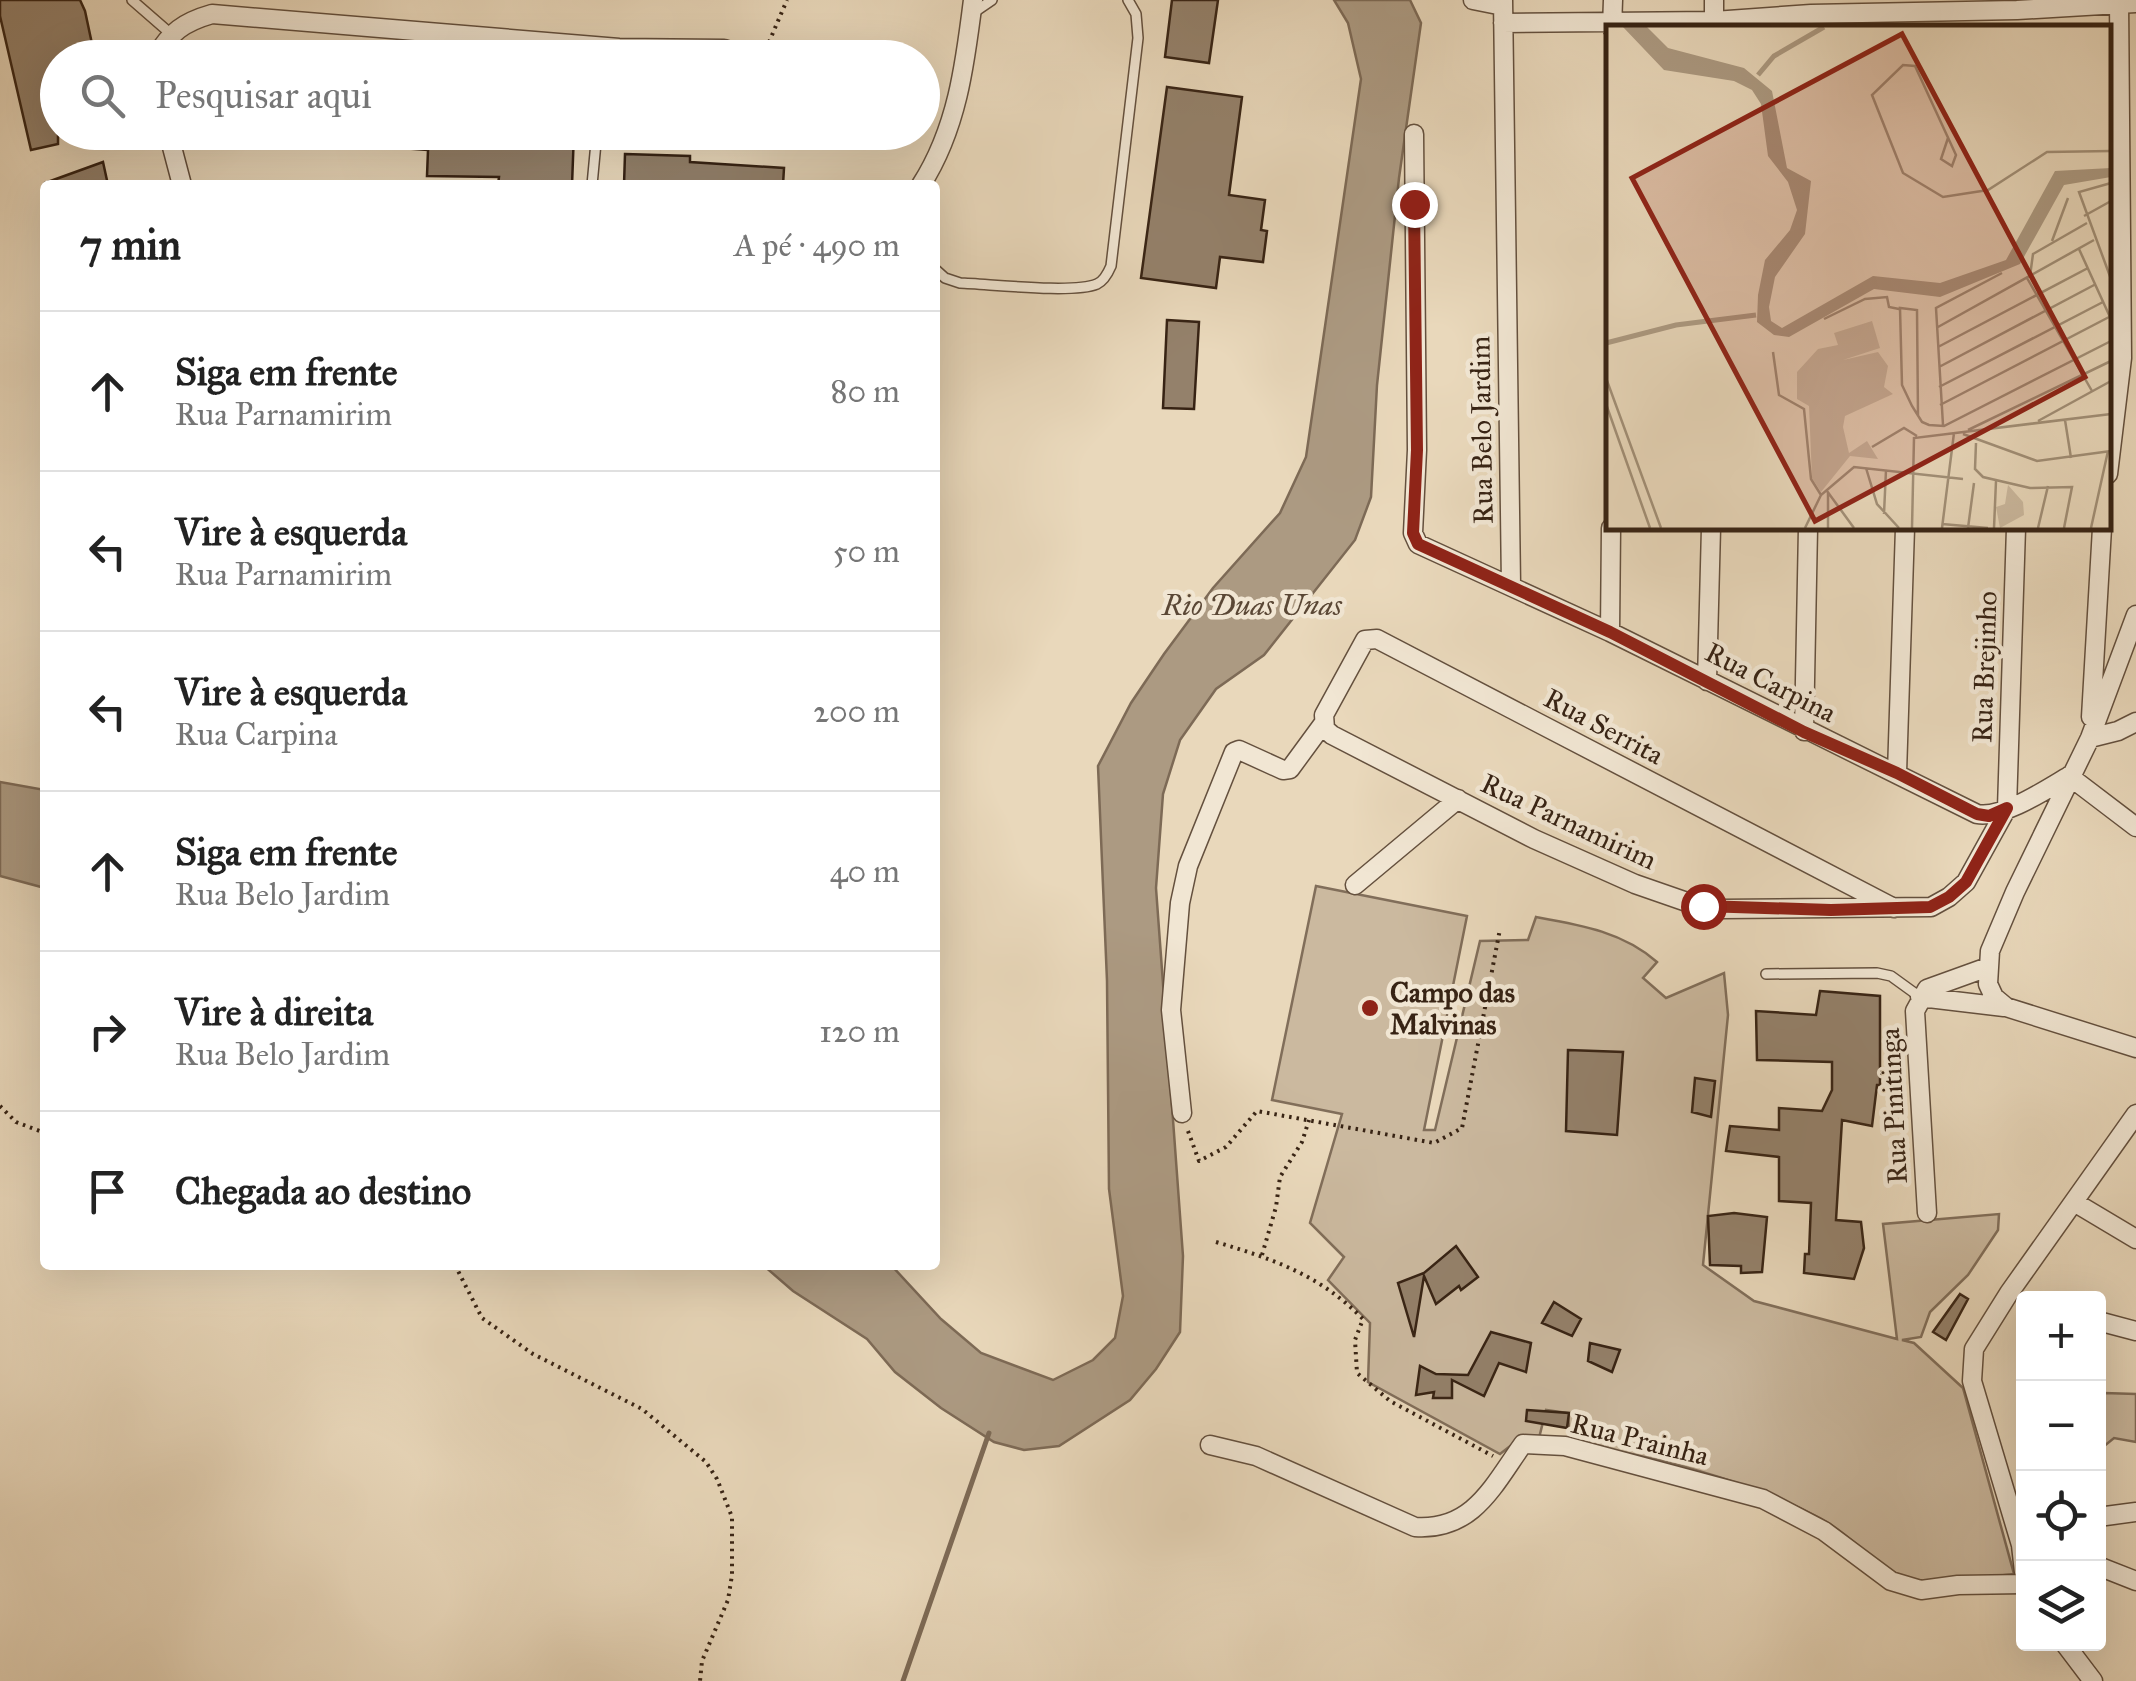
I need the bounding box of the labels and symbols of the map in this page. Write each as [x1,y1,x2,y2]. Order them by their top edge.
inset map [1606,25,2111,530]
route end [1392,182,1438,228]
street label: Rua Belo Jardim [1462,336,1501,524]
water label: Rio Duas Unas [1161,587,1343,623]
street label: Rua Brejinho [1964,590,2005,744]
street label: Rua Carpina [1699,635,1842,730]
street label: Rua Serrita [1538,680,1670,773]
street label: Rua Parnamirim [1475,765,1662,877]
route start [1681,884,1727,930]
place label: Campo das Malvinas [1390,975,1515,1042]
marker: Campo das Malvinas [1359,997,1381,1019]
street label: Rua Pinitinga [1872,1027,1915,1185]
street label: Rua Prainha [1567,1405,1713,1474]

